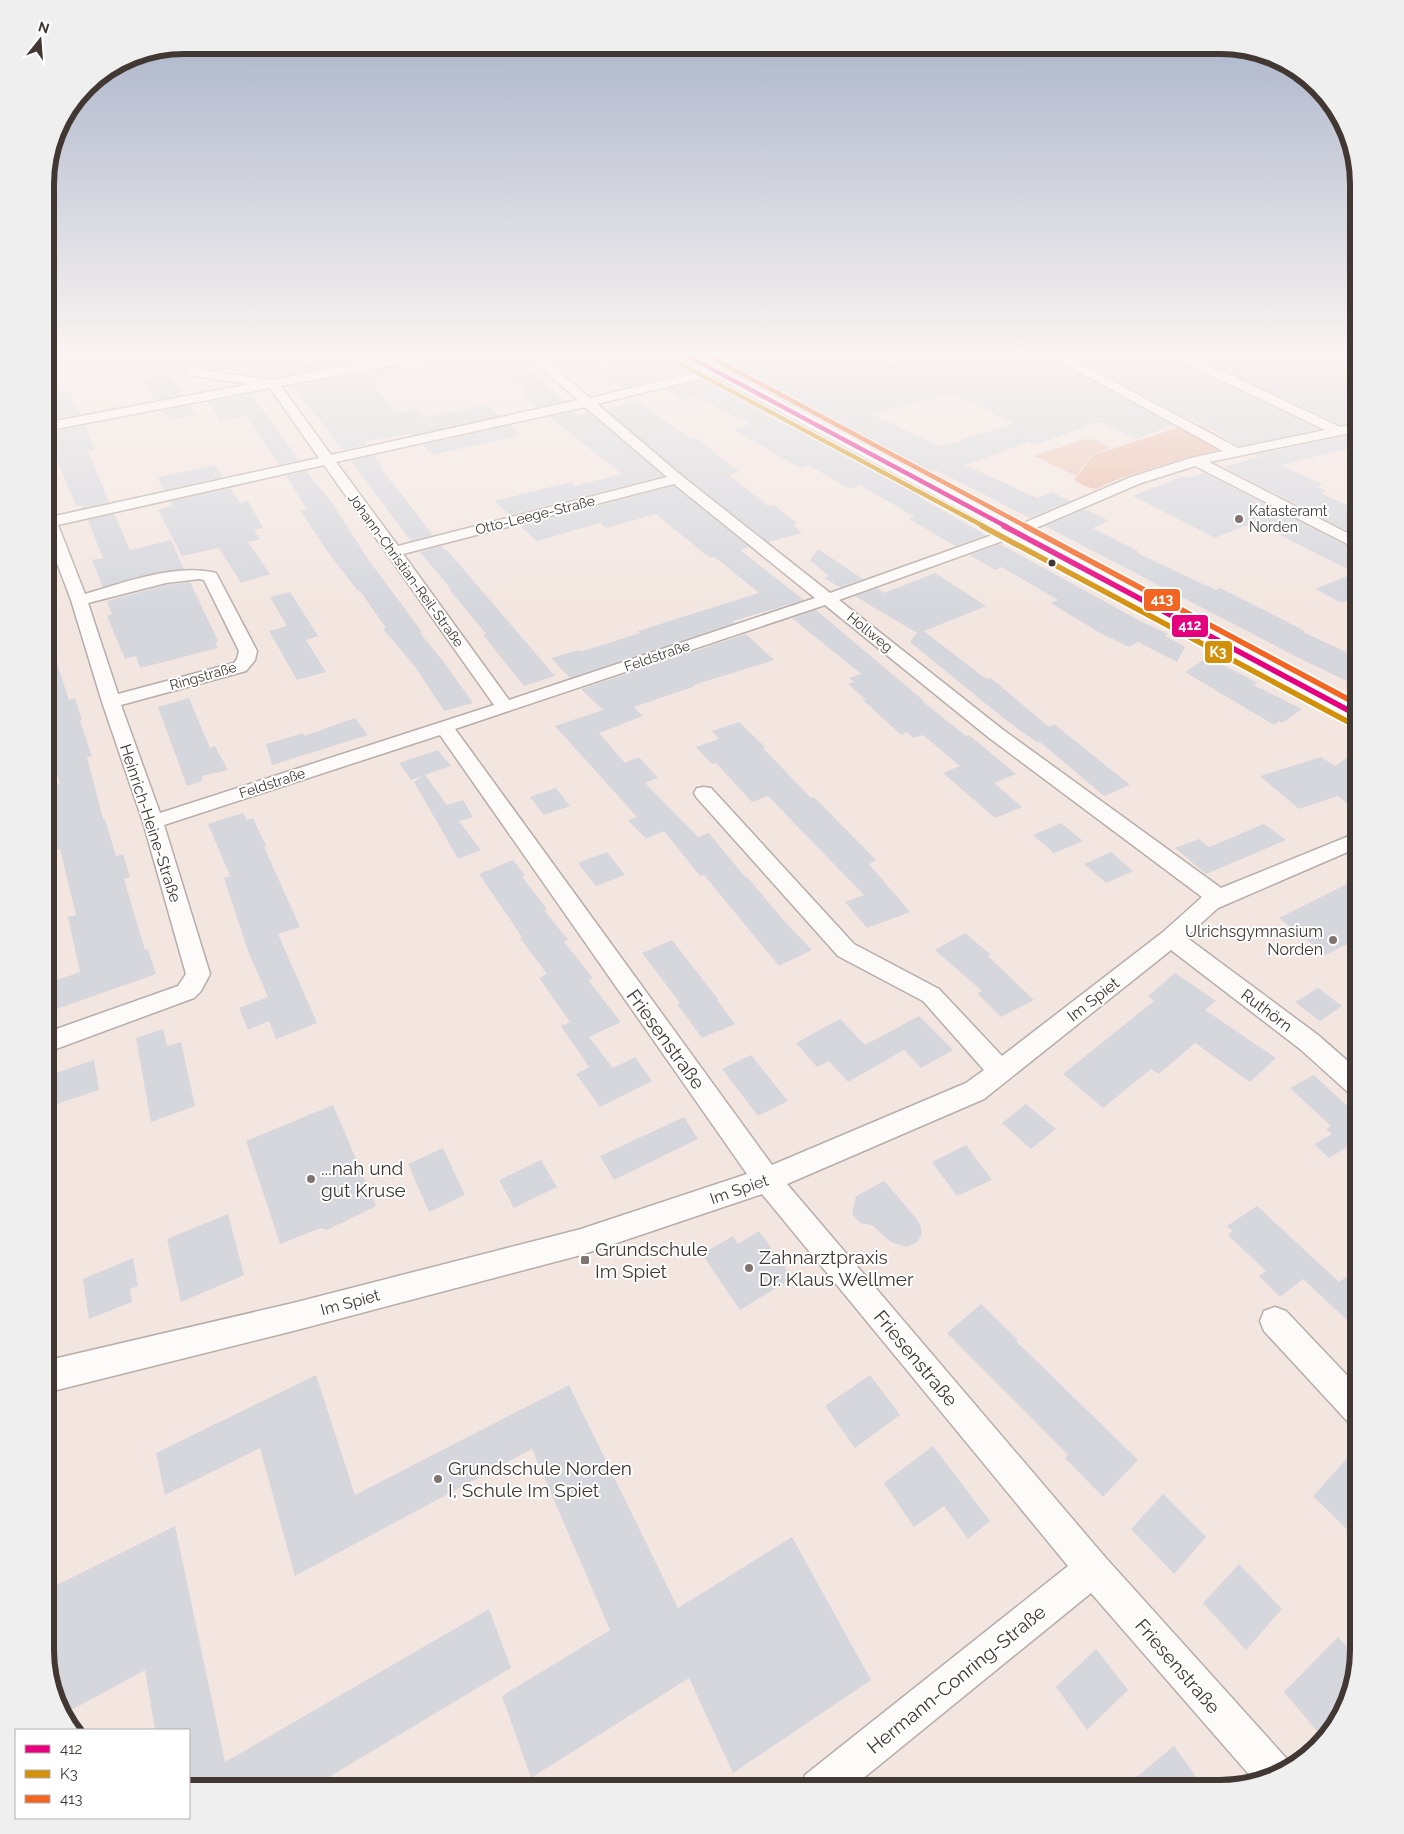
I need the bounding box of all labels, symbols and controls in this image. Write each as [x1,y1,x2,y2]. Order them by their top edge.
north arrow [15,15,65,65]
text: N [36,18,51,37]
street label: Johann-Christian-Reil-Straße [345,490,467,650]
street label: Otto-Leege-Straße [474,492,596,538]
place label: Katasteramt Norden [1249,503,1328,535]
marker: Katasteramt Norden [1233,513,1245,525]
unlabelled marker [1047,558,1057,568]
line badge: 413 [1143,588,1181,612]
text: 413 [1151,591,1174,607]
street label: Hollweg [844,609,896,655]
line badge: 412 [1171,614,1209,638]
text: 412 [1179,617,1202,633]
street label: Feldstraße [622,637,692,675]
line badge: K3 [1204,640,1233,664]
text: K3 [1209,644,1227,660]
street label: Ringstraße [168,659,238,693]
street label: Heinrich-Heine-Straße [116,742,185,905]
street label: Feldstraße [237,765,307,801]
place label: Ulrichsgymnasium Norden [1185,922,1323,959]
marker: Ulrichsgymnasium Norden [1327,934,1339,946]
street label: Im Spiet [1064,973,1123,1026]
street label: Friesenstraße [622,985,710,1093]
street label: Ruthörn [1237,985,1296,1036]
place label: ...nah und gut Kruse [321,1157,406,1201]
street label: Im Spiet [707,1170,771,1208]
marker: ...nah und gut Kruse [305,1173,317,1185]
place label: Grundschule Im Spiet [595,1238,708,1282]
place label: Zahnarztpraxis Dr. Klaus Wellmer [759,1246,914,1290]
marker: Grundschule Im Spiet [579,1254,591,1266]
marker: Zahnarztpraxis Dr. Klaus Wellmer [743,1262,755,1274]
street label: Im Spiet [318,1285,382,1319]
street label: Friesenstraße [870,1306,962,1410]
place label: Grundschule Norden I, Schule Im Spiet [448,1457,632,1501]
marker: Grundschule Norden I, Schule Im Spiet [432,1473,444,1485]
street label: Hermann-Conring-Straße [862,1600,1050,1758]
street label: Friesenstraße [1131,1614,1225,1718]
legend [15,1729,190,1819]
text: 412 [60,1740,83,1758]
text: K3 [60,1765,78,1783]
text: 413 [60,1790,83,1808]

